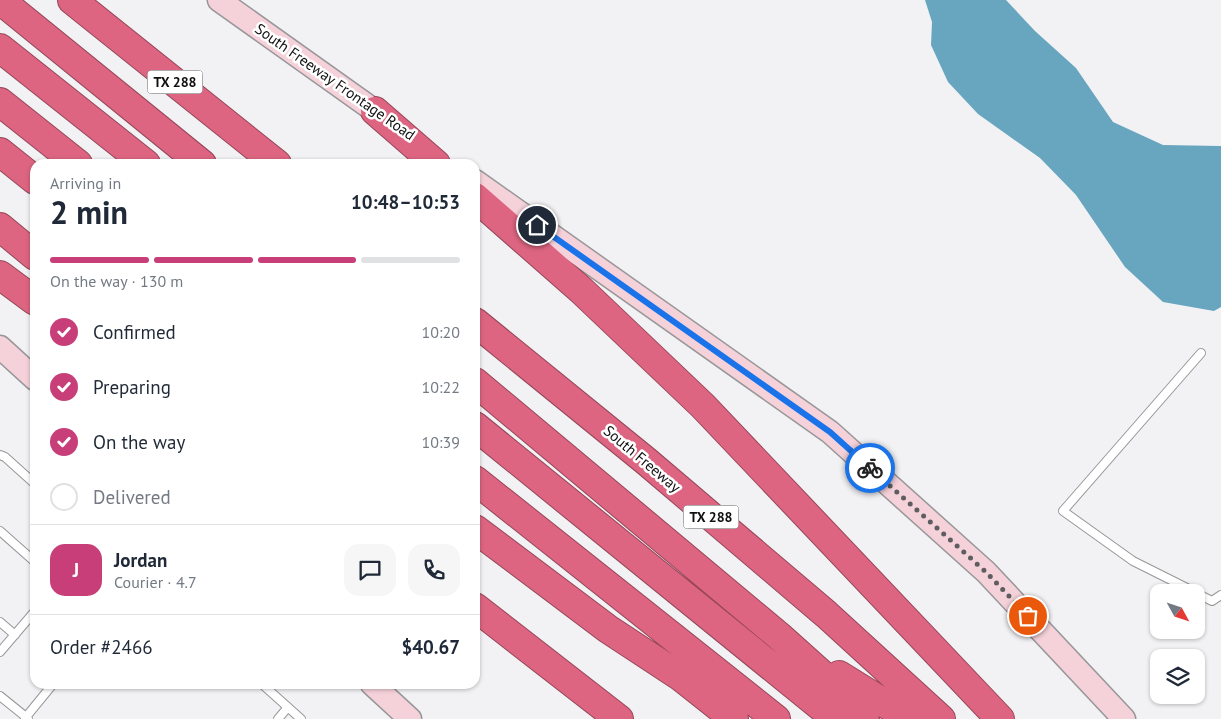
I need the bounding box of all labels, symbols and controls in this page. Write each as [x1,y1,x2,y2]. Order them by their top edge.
street label: South Freeway Frontage Road [252,19,419,144]
road number: TX 288 [148,70,202,94]
text: Arriving in [50,173,121,193]
text: 10:48–10:53 [351,190,460,214]
text: 2 min [50,191,128,233]
pin [516,204,558,246]
icon: home [523,211,551,239]
text: On the way · 130 m [50,271,183,291]
icon: check [50,318,78,346]
text: Confirmed [93,320,176,344]
text: 10:20 [422,322,460,342]
icon: check [50,373,78,401]
text: Preparing [93,375,171,399]
text: 10:22 [422,377,460,397]
street label: South Freeway [600,421,685,496]
icon: check [50,428,78,456]
text: On the way [93,430,185,454]
text: 10:39 [422,432,460,452]
courier [845,443,895,493]
icon: bike [856,454,884,482]
text: Delivered [93,485,171,509]
road number: TX 288 [684,506,738,528]
button: chat [344,544,396,596]
button: phone [408,544,460,596]
text: Jordan [114,548,167,572]
text: J [73,558,79,582]
text: Courier · 4.7 [114,572,197,592]
north arrow [1150,584,1205,639]
map controls [1150,584,1205,704]
pin [1007,595,1049,637]
icon: bag [1014,602,1042,630]
text: Order #2466 [50,635,153,659]
text: $40.67 [401,635,460,659]
button: layers [1150,649,1205,704]

